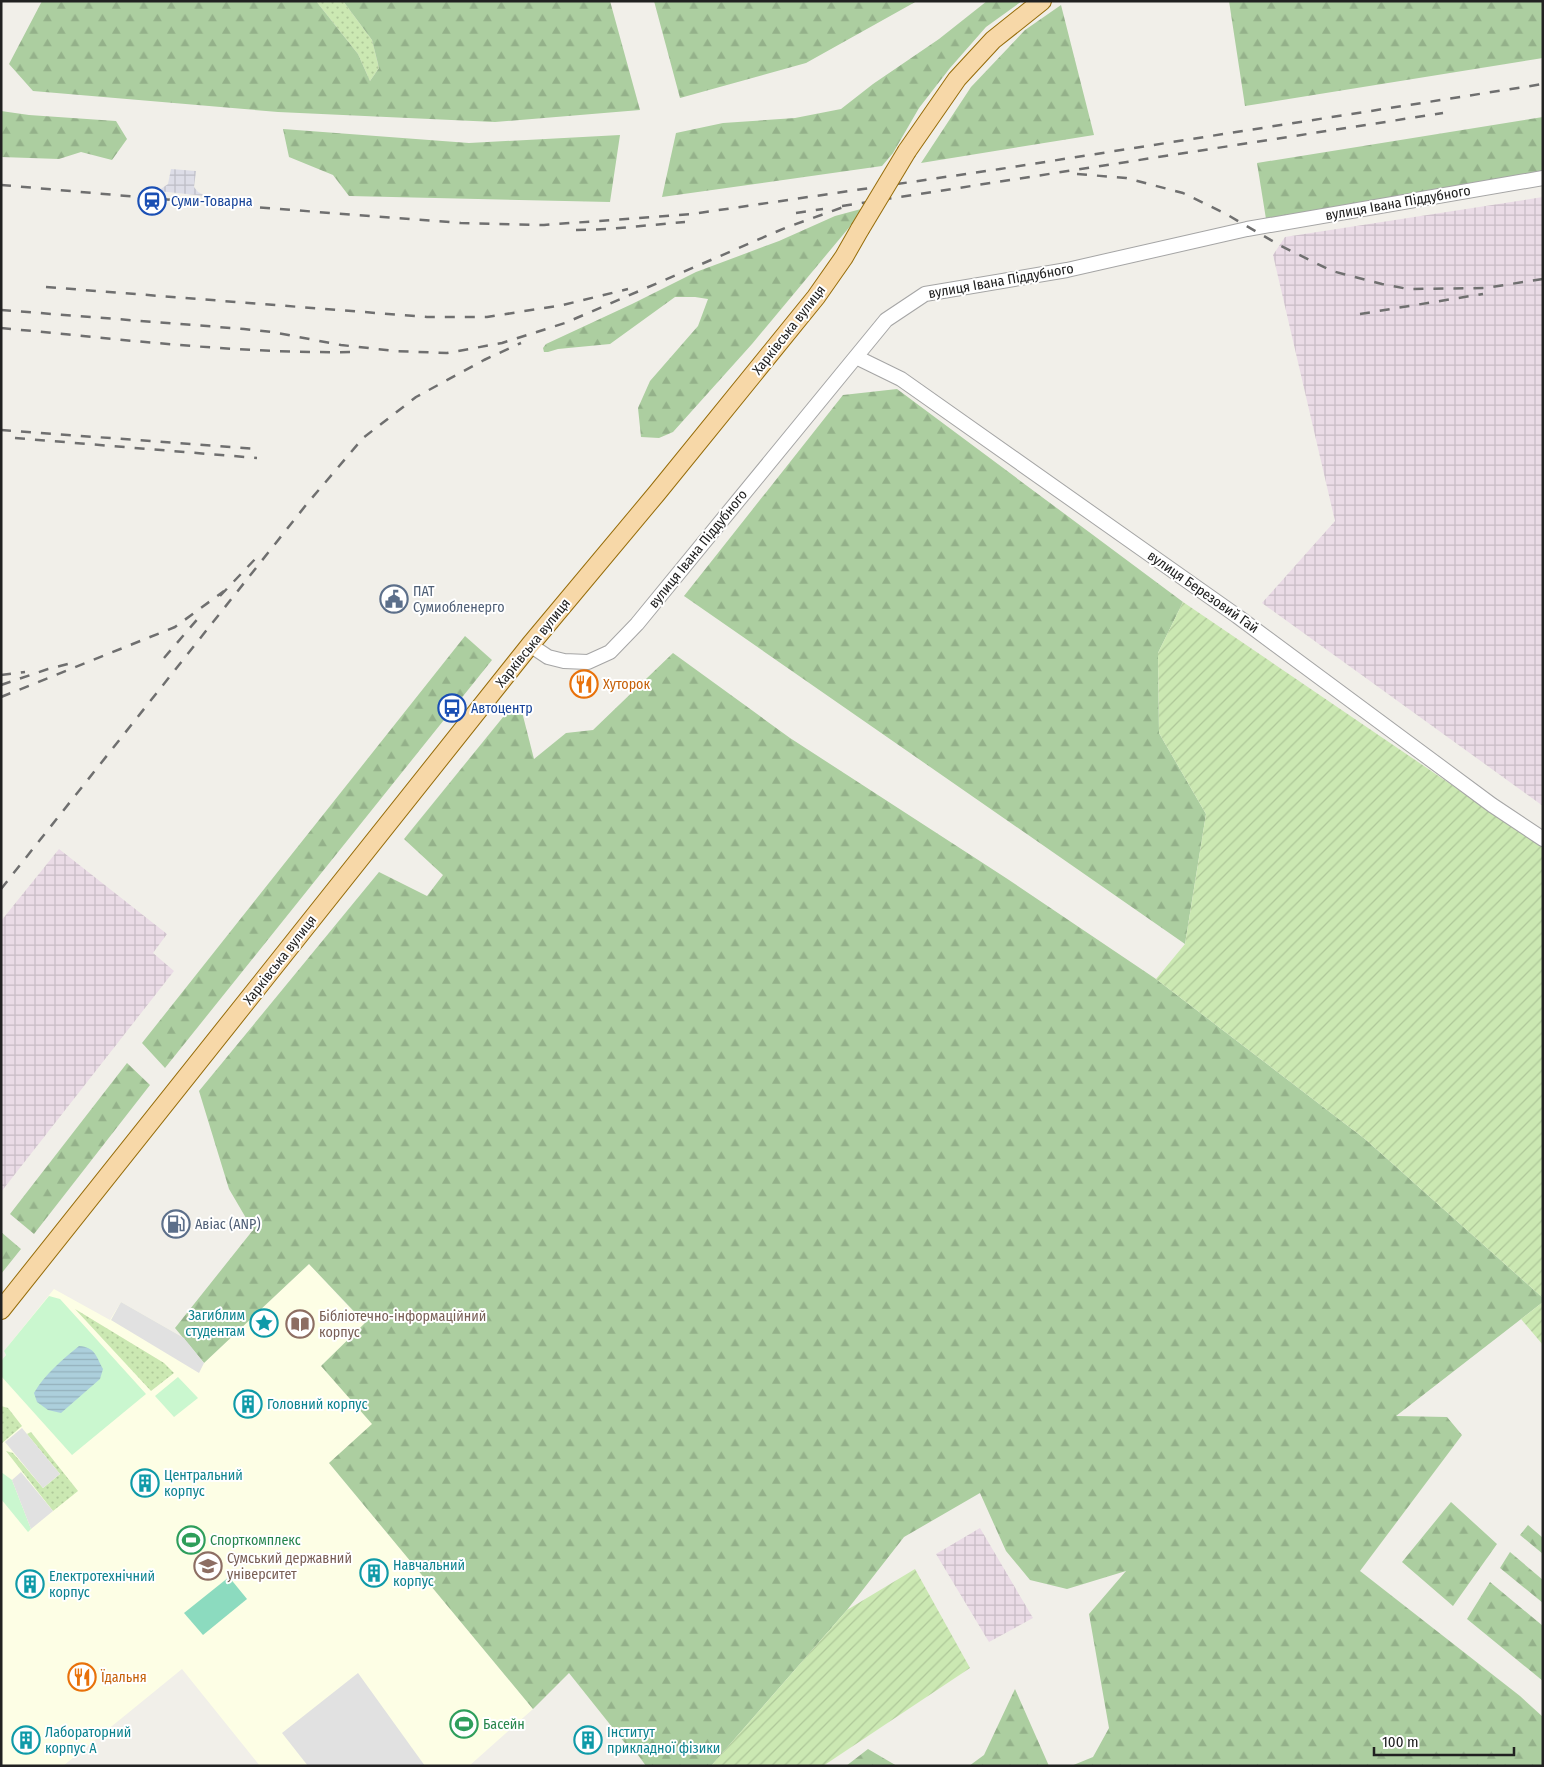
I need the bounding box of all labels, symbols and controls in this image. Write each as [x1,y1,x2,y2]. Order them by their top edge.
street label: вулиця Івана Піддубного [1324,182,1472,224]
station icon: Суми-Товарна [137,186,167,216]
place label: Суми-Товарна [171,193,253,210]
street label: вулиця Івана Піддубного [927,260,1075,302]
street label: Харківська вулиця [749,282,829,378]
street label: вулиця Івана Піддубного [645,486,751,612]
street label: вулиця Березовий Гай [1144,547,1262,637]
place label: ПАТ Сумиобленерго [413,583,505,616]
public building icon: ПАТ Сумиобленерго [379,584,409,614]
street label: Харківська вулиця [492,595,574,691]
restaurant icon: Хуторок [569,669,599,699]
place label: Хуторок [603,676,650,693]
bus stop icon: Автоцентр [437,693,467,723]
place label: Автоцентр [471,700,533,717]
street label: Харківська вулиця [240,912,320,1008]
fuel station icon: Авіас (ANP) [161,1209,191,1239]
place label: Авіас (ANP) [195,1216,261,1233]
place label: Загиблим студентам [185,1307,245,1340]
place icon: Загиблим студентам [249,1308,279,1338]
place label: Бібліотечно-інформаційний корпус [319,1308,486,1341]
library icon: Бібліотечно-інформаційний корпус [285,1309,315,1339]
building icon: Головний корпус [233,1389,263,1419]
place label: Головний корпус [267,1396,368,1413]
place label: Центральний корпус [164,1467,243,1500]
building icon: Центральний корпус [130,1468,160,1498]
sports icon: Спорткомплекс [176,1525,206,1555]
place label: Спорткомплекс [210,1532,301,1549]
place label: Сумський державний університет [227,1550,352,1583]
school or university icon: Сумський державний університет [193,1551,223,1581]
place label: Навчальний корпус [393,1557,465,1590]
building icon: Навчальний корпус [359,1558,389,1588]
place label: Електротехнічний корпус [49,1568,155,1601]
building icon: Електротехнічний корпус [15,1569,45,1599]
restaurant icon: Їдальня [67,1662,97,1692]
place label: Їдальня [100,1669,147,1686]
sports icon: Басейн [449,1709,479,1739]
place label: Басейн [483,1716,525,1733]
place label: Лабораторний корпус А [45,1724,131,1757]
place label: Інститут прикладної фізики [607,1724,720,1757]
scale bar [1374,1724,1514,1756]
building icon: Лабораторний корпус А [11,1725,41,1755]
building icon: Інститут прикладної фізики [573,1725,603,1755]
text: 100 m [1382,1733,1419,1751]

